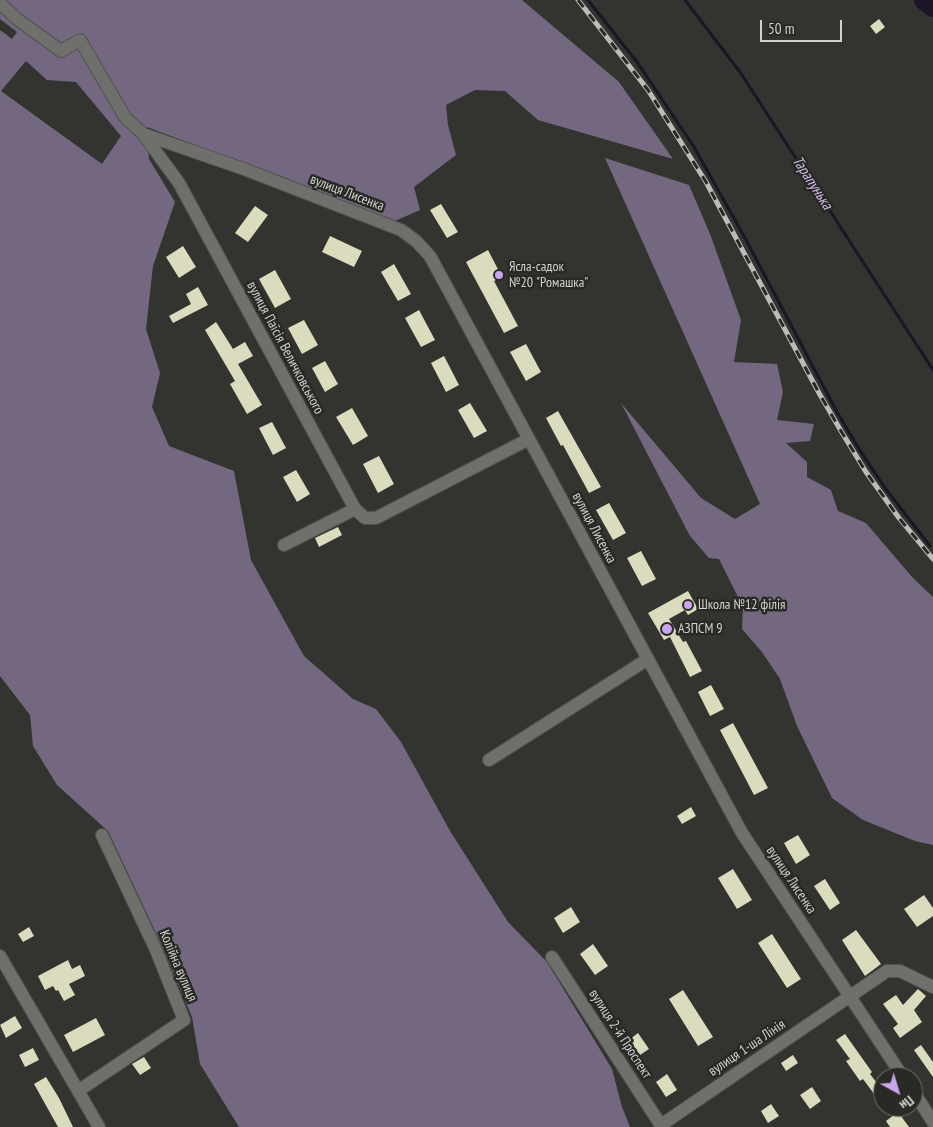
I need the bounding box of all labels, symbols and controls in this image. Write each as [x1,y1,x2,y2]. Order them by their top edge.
scale bar [763,10,846,42]
text: 50 m [768,19,794,38]
water label: Тарапунька [788,153,836,213]
street label: вулиця Лисенка [308,171,386,215]
place label: Ясла-садок №20 "Ромашка" [509,259,588,292]
marker: Ясла-садок №20 "Ромашка" [493,269,505,281]
street label: вулиця Паїсія Величковського [243,279,327,417]
street label: вулиця Лисенка [568,490,620,566]
place label: Школа №12 філія [698,597,785,613]
marker: Школа №12 філія [682,599,694,611]
place label: АЗПСМ 9 [678,621,723,637]
marker: АЗПСМ 9 [660,622,674,636]
street label: вулиця Лисенка [762,843,820,917]
street label: Колійна вулиця [155,928,201,1004]
street label: вулиця 2-й Проспект [585,986,655,1082]
street label: вулиця 1-ша Лінія [705,1016,789,1080]
north arrow [873,1067,923,1117]
text: Пн [896,1092,918,1114]

